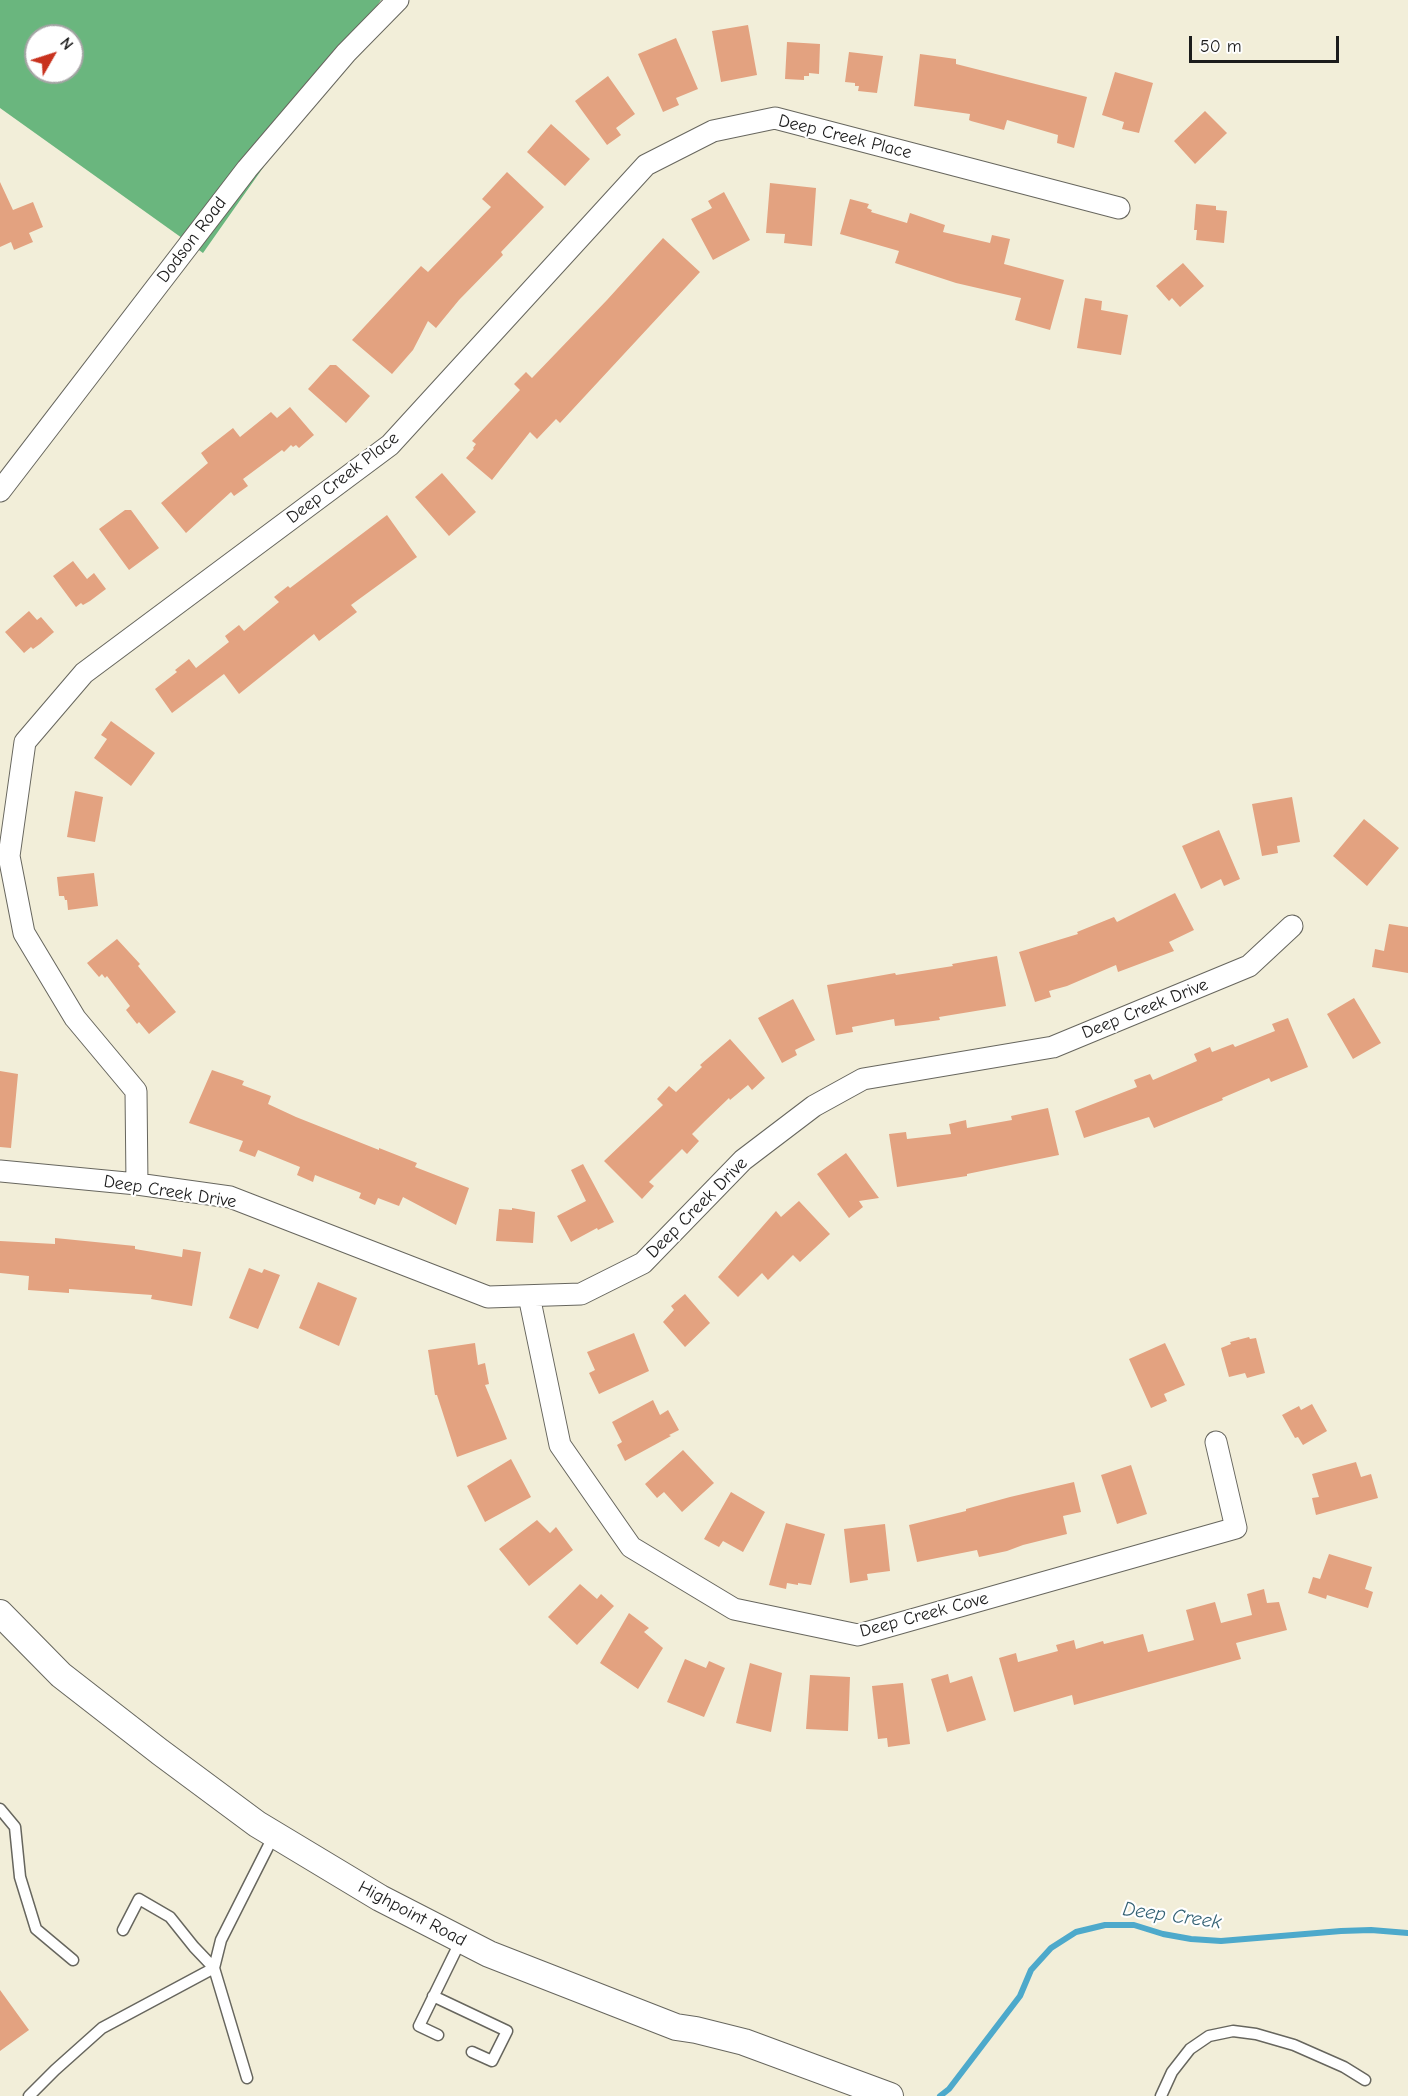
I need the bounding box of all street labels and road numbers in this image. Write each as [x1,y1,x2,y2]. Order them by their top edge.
street label: Deep Creek Place [776,110,914,164]
street label: Dodson Road [153,193,231,287]
street label: Deep Creek Place [283,427,403,529]
street label: Deep Creek Drive [1079,974,1211,1044]
street label: Deep Creek Drive [642,1153,752,1263]
street label: Deep Creek Drive [102,1171,238,1213]
street label: Deep Creek Cove [857,1587,991,1643]
street label: Highpoint Road [354,1876,470,1952]

